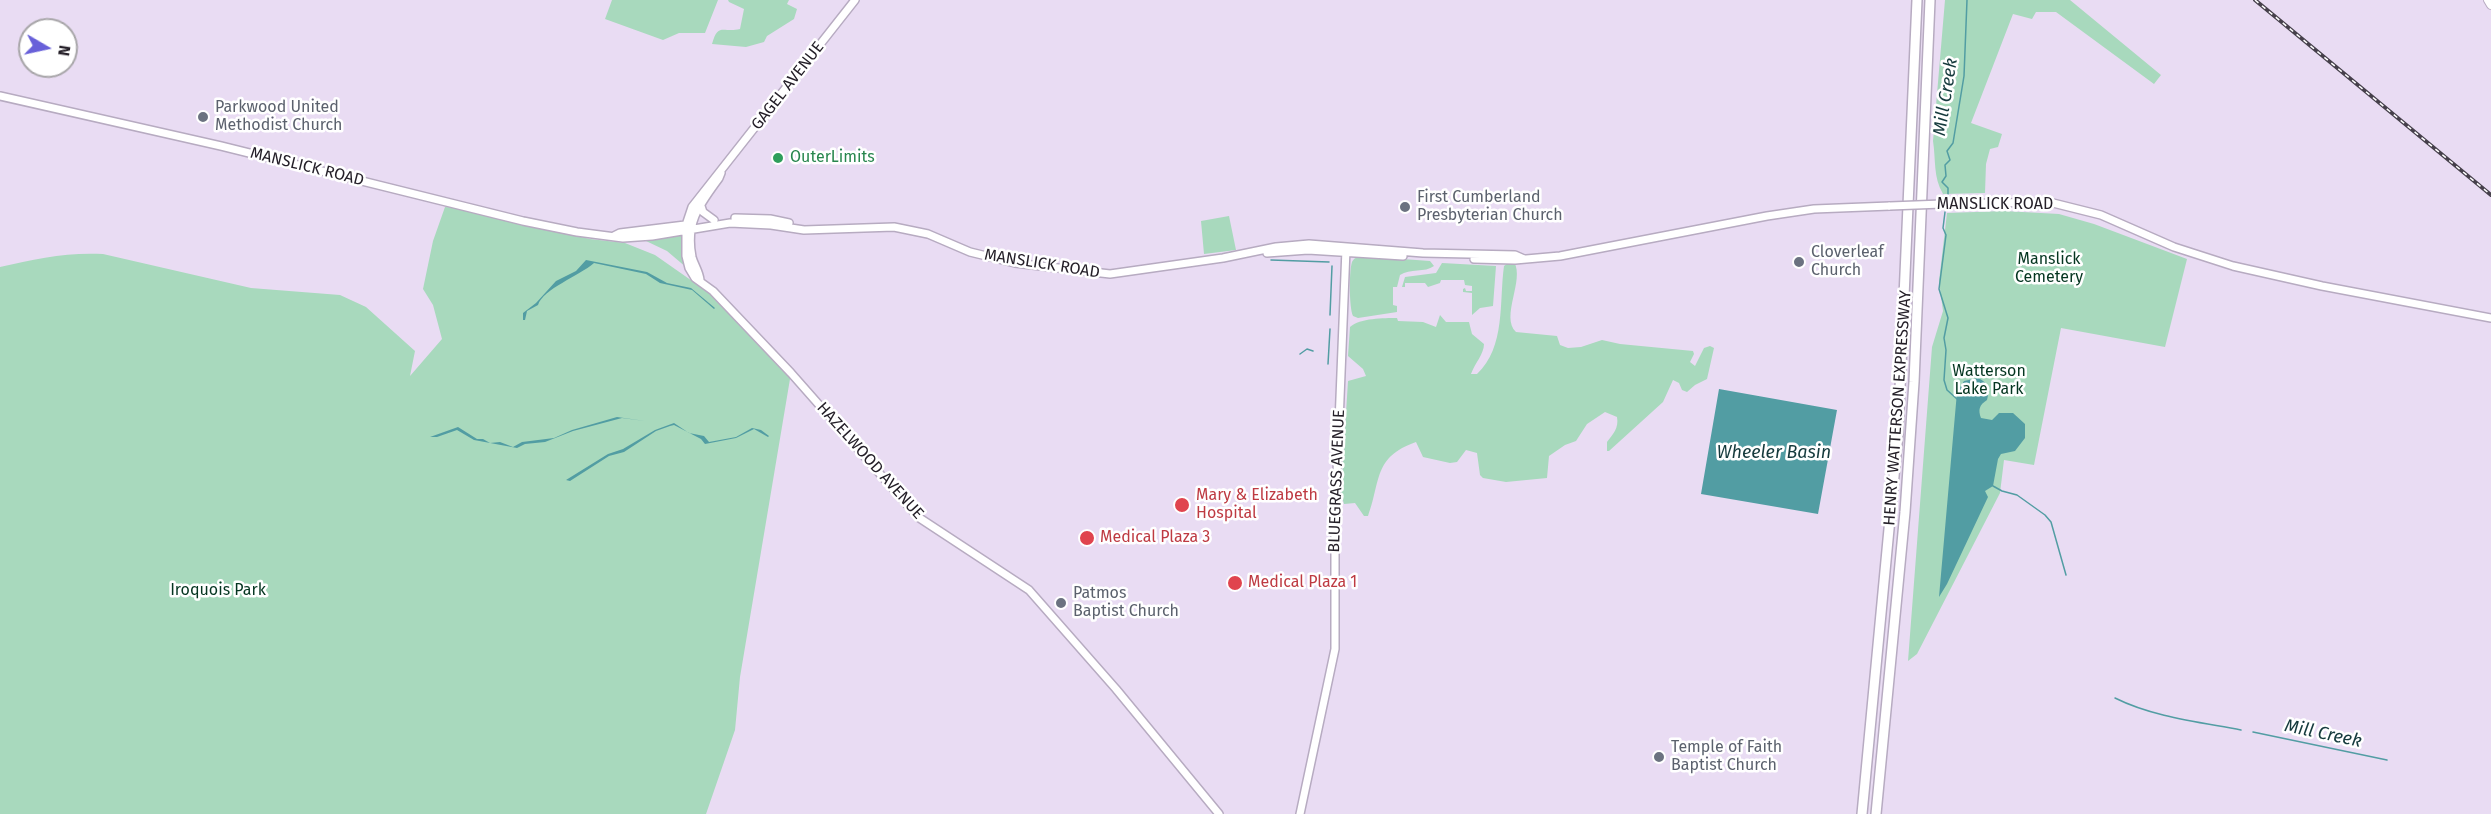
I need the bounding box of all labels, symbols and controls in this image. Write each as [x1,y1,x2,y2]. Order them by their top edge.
north arrow [18,18,78,78]
street label: GAGEL AVENUE [748,38,828,134]
text: N [54,44,75,57]
water label: Mill Creek [1929,57,1963,137]
place label: Parkwood United Methodist Church [215,98,342,136]
marker: Parkwood United Methodist Church [196,110,210,124]
street label: MANSLICK ROAD [248,144,366,190]
place label: OuterLimits [790,148,875,168]
marker: OuterLimits [771,151,785,165]
place label: First Cumberland Presbyterian Church [1417,188,1563,226]
street label: MANSLICK ROAD [1937,195,2053,215]
marker: First Cumberland Presbyterian Church [1398,200,1412,214]
place label: Cloverleaf Church [1811,243,1884,281]
street label: MANSLICK ROAD [983,245,1101,283]
park label: Manslick Cemetery [2015,250,2083,288]
marker: Cloverleaf Church [1792,255,1806,269]
street label: HENRY WATTERSON EXPRESSWAY [1880,290,1916,526]
park label: Watterson Lake Park [1952,362,2026,400]
street label: HAZELWOOD AVENUE [812,399,928,523]
street label: BLUEGRASS AVENUE [1325,409,1349,553]
water label: Wheeler Basin [1717,442,1831,464]
place label: Mary & Elizabeth Hospital [1196,486,1318,524]
marker: Mary & Elizabeth Hospital [1173,496,1191,514]
place label: Medical Plaza 3 [1100,528,1210,548]
marker: Medical Plaza 3 [1078,529,1096,547]
place label: Medical Plaza 1 [1248,573,1357,593]
marker: Medical Plaza 1 [1226,574,1244,592]
park label: Iroquois Park [170,581,266,601]
place label: Patmos Baptist Church [1073,584,1179,622]
marker: Patmos Baptist Church [1054,596,1068,610]
water label: Mill Creek [2282,715,2364,753]
place label: Temple of Faith Baptist Church [1671,738,1782,776]
marker: Temple of Faith Baptist Church [1652,750,1666,764]

